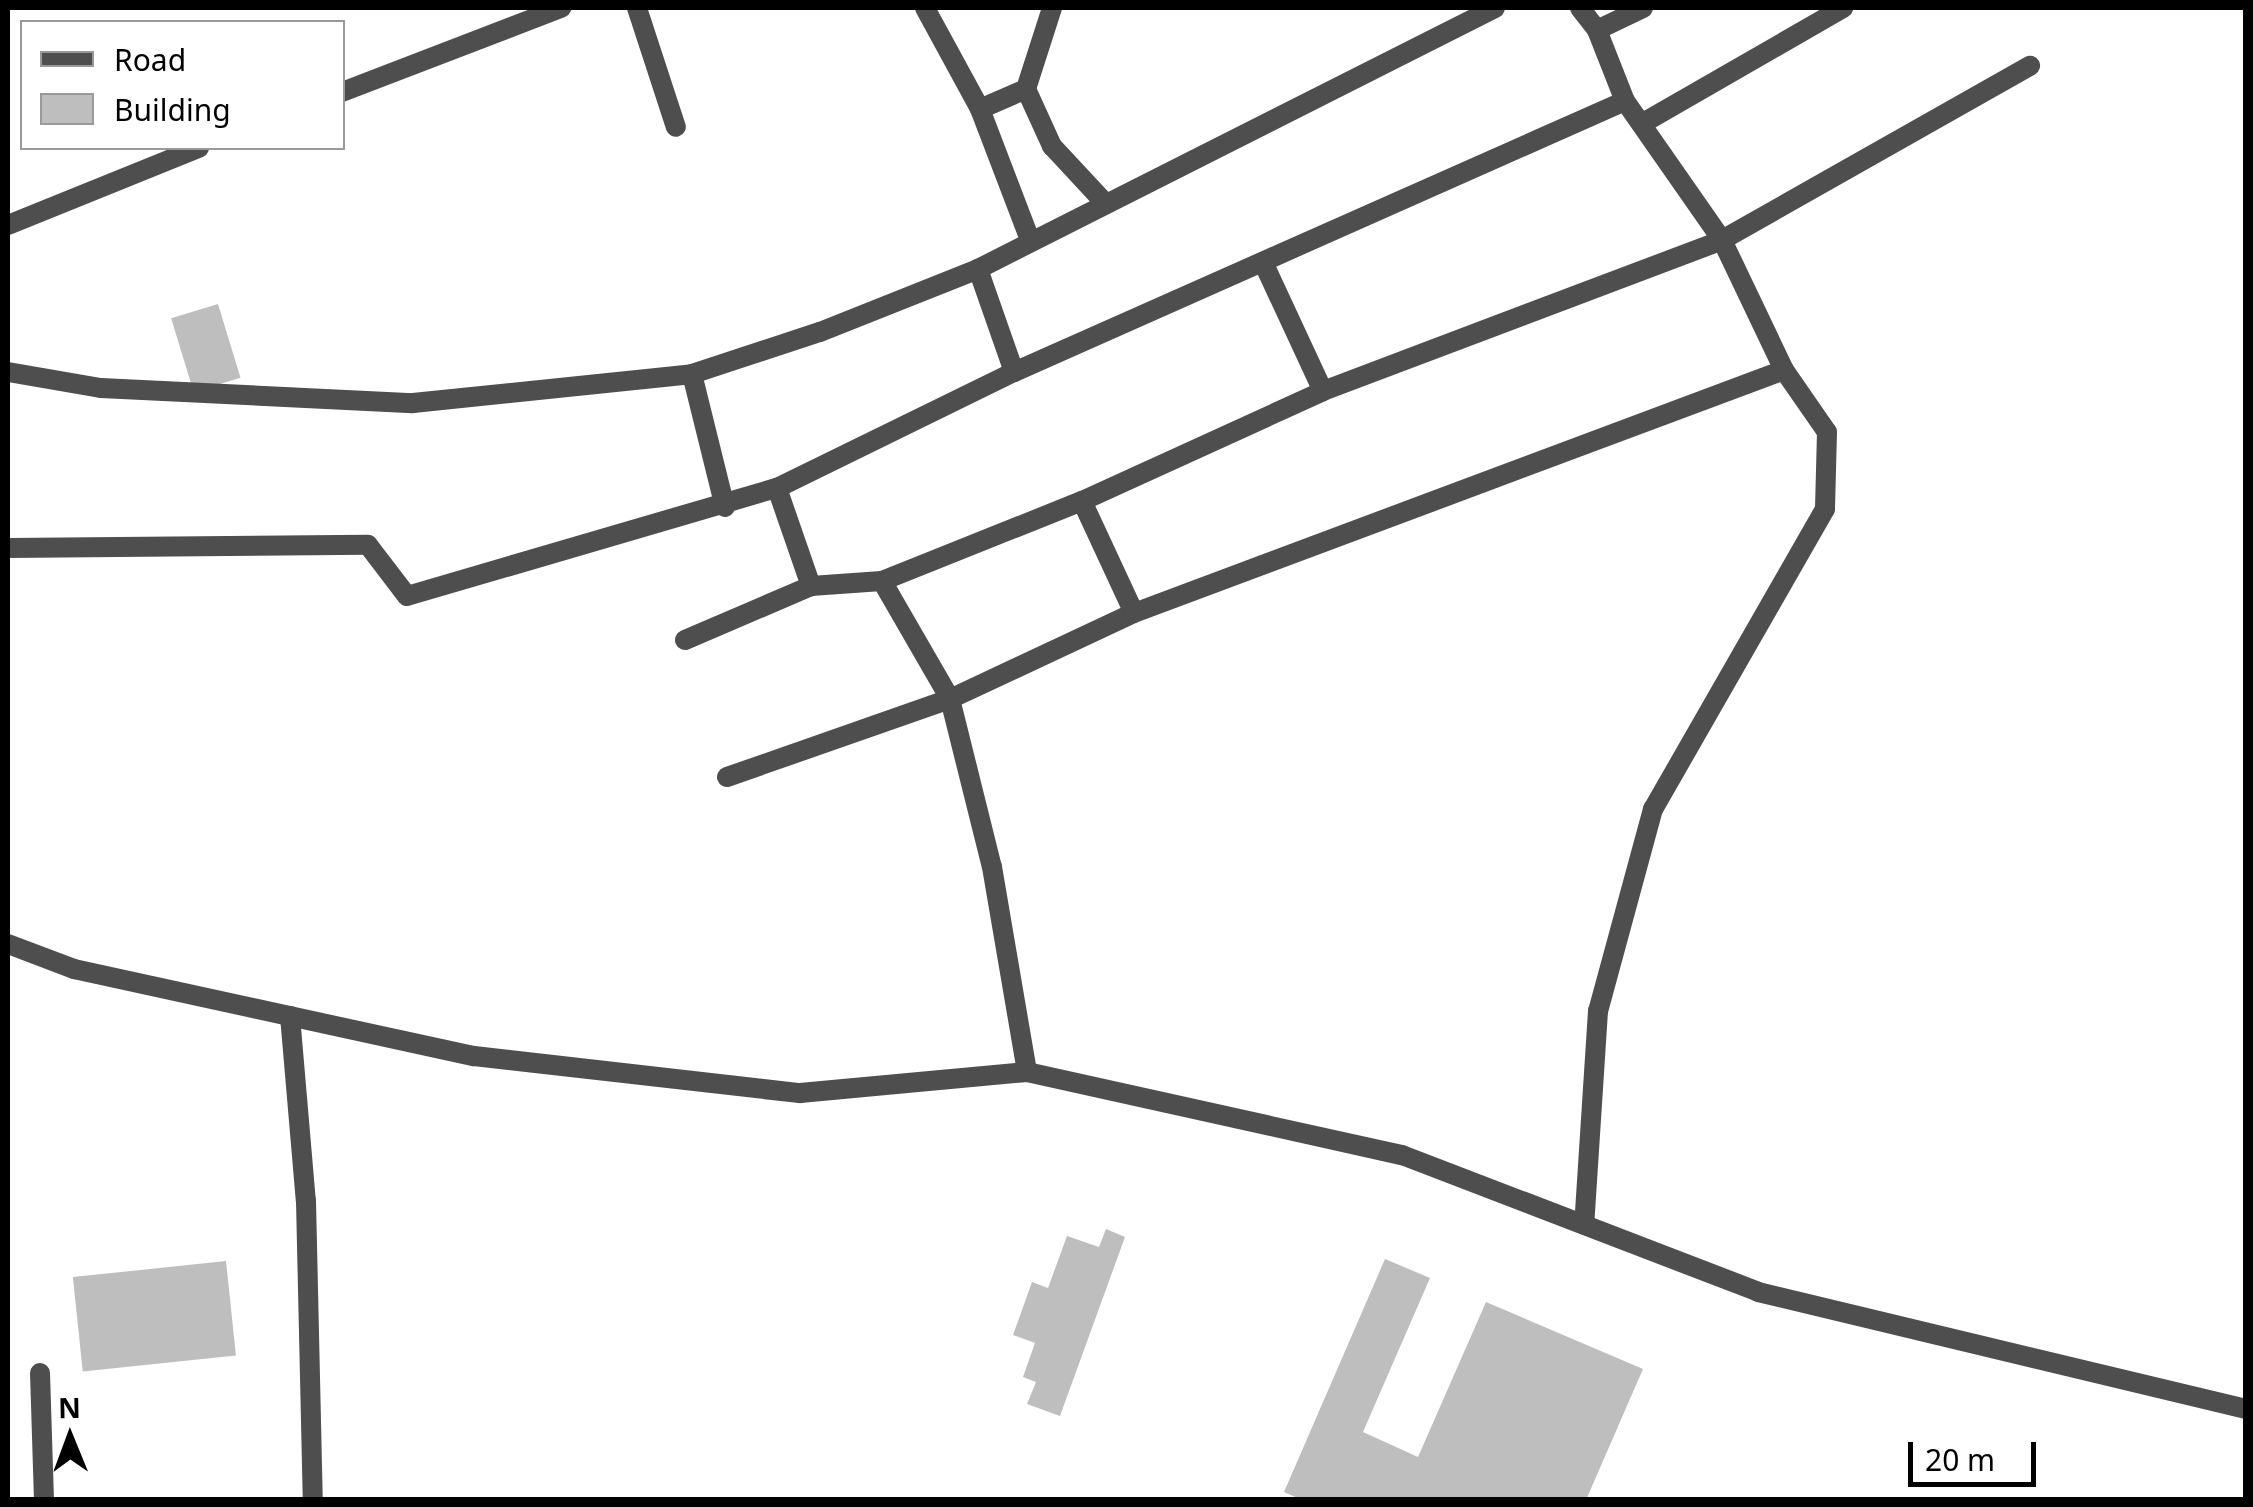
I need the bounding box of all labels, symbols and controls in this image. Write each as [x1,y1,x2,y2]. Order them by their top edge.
legend [20,20,345,150]
text: Road [114,39,186,80]
text: Building [114,89,231,130]
north arrow [20,1387,120,1487]
text: N [58,1388,81,1426]
scale bar [1913,1422,2040,1484]
text: 20 m [1925,1439,1995,1480]

